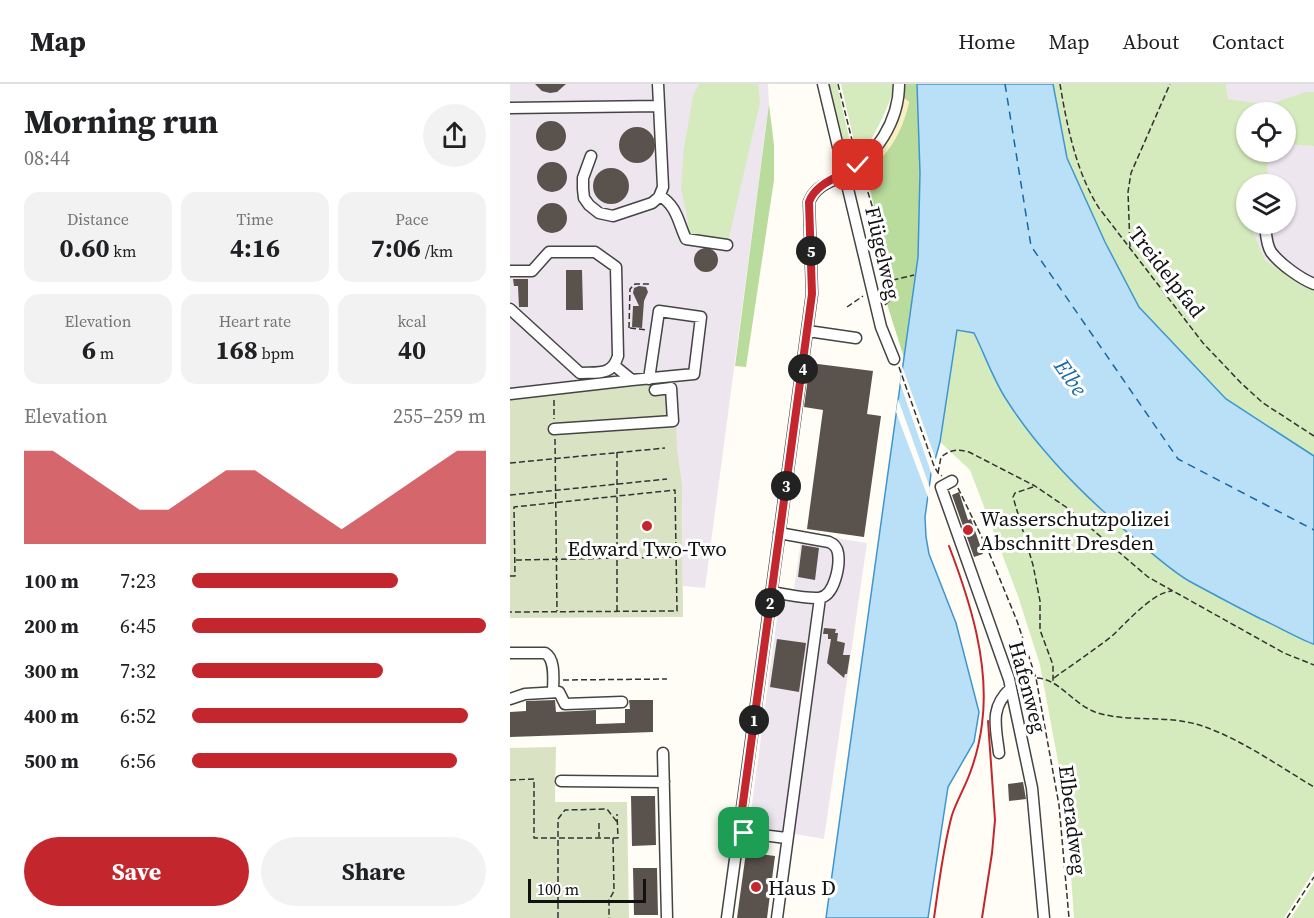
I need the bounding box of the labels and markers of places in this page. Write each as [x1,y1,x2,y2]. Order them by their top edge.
pin [832,139,883,190]
pin: 5 [796,236,826,266]
pin: 4 [788,354,818,384]
pin: 3 [771,471,801,501]
place label: Wasserschutzpolizei Abschnitt Dresden [980,504,1170,557]
marker: Edward Two-Two [640,519,654,533]
marker: Wasserschutzpolizei Abschnitt Dresden [961,523,975,537]
place label: Edward Two-Two [567,534,727,563]
pin: 2 [755,588,785,618]
pin: 1 [739,705,769,735]
pin [718,807,769,858]
place label: Haus D [768,873,836,902]
marker: Haus D [749,880,763,894]

